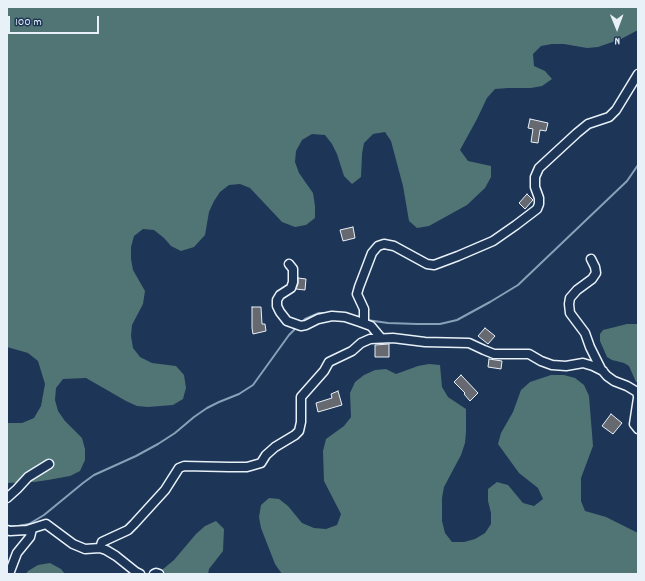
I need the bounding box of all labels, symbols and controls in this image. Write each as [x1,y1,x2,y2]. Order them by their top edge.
scale bar [10,8,101,34]
north arrow [597,8,637,48]
text: 100 m [15,14,42,31]
text: N [614,32,620,48]

